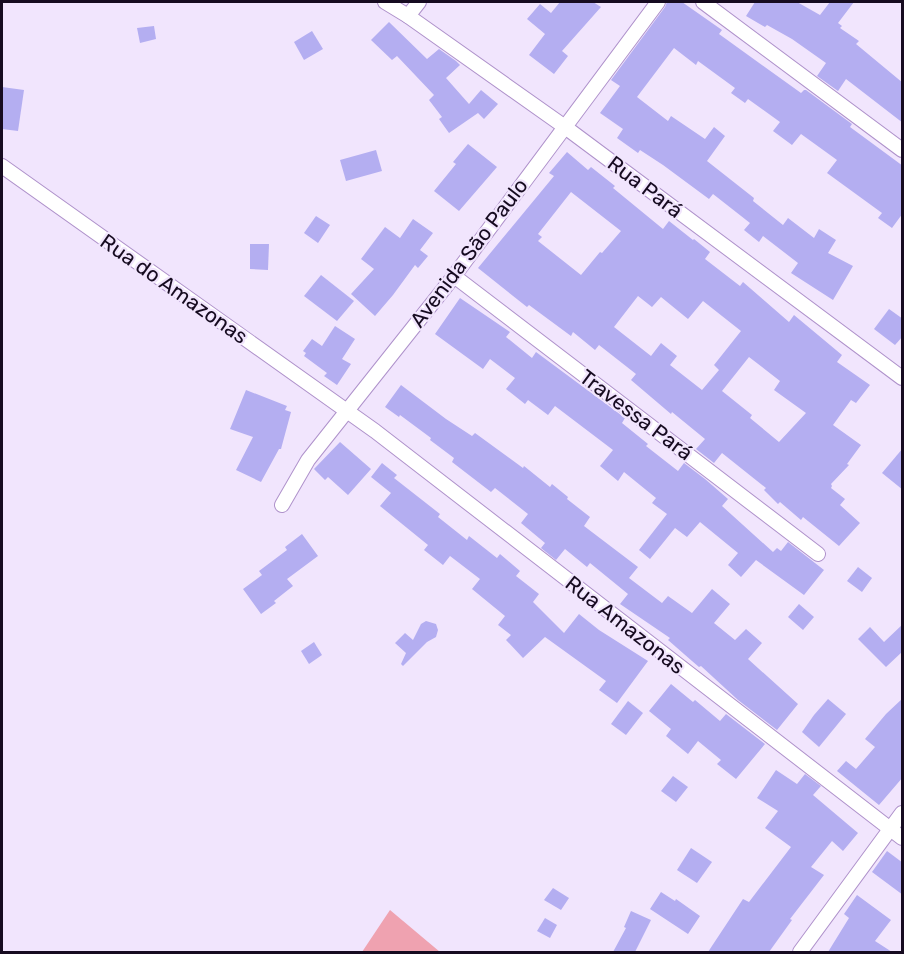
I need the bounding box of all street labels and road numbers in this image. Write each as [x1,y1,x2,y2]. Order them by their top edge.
street label: Rua Pará [603,150,688,223]
street label: Avenida São Paulo [404,173,533,332]
street label: Rua do Amazonas [96,228,253,349]
street label: Travessa Pará [575,364,698,465]
street label: Rua Amazonas [561,570,690,679]

